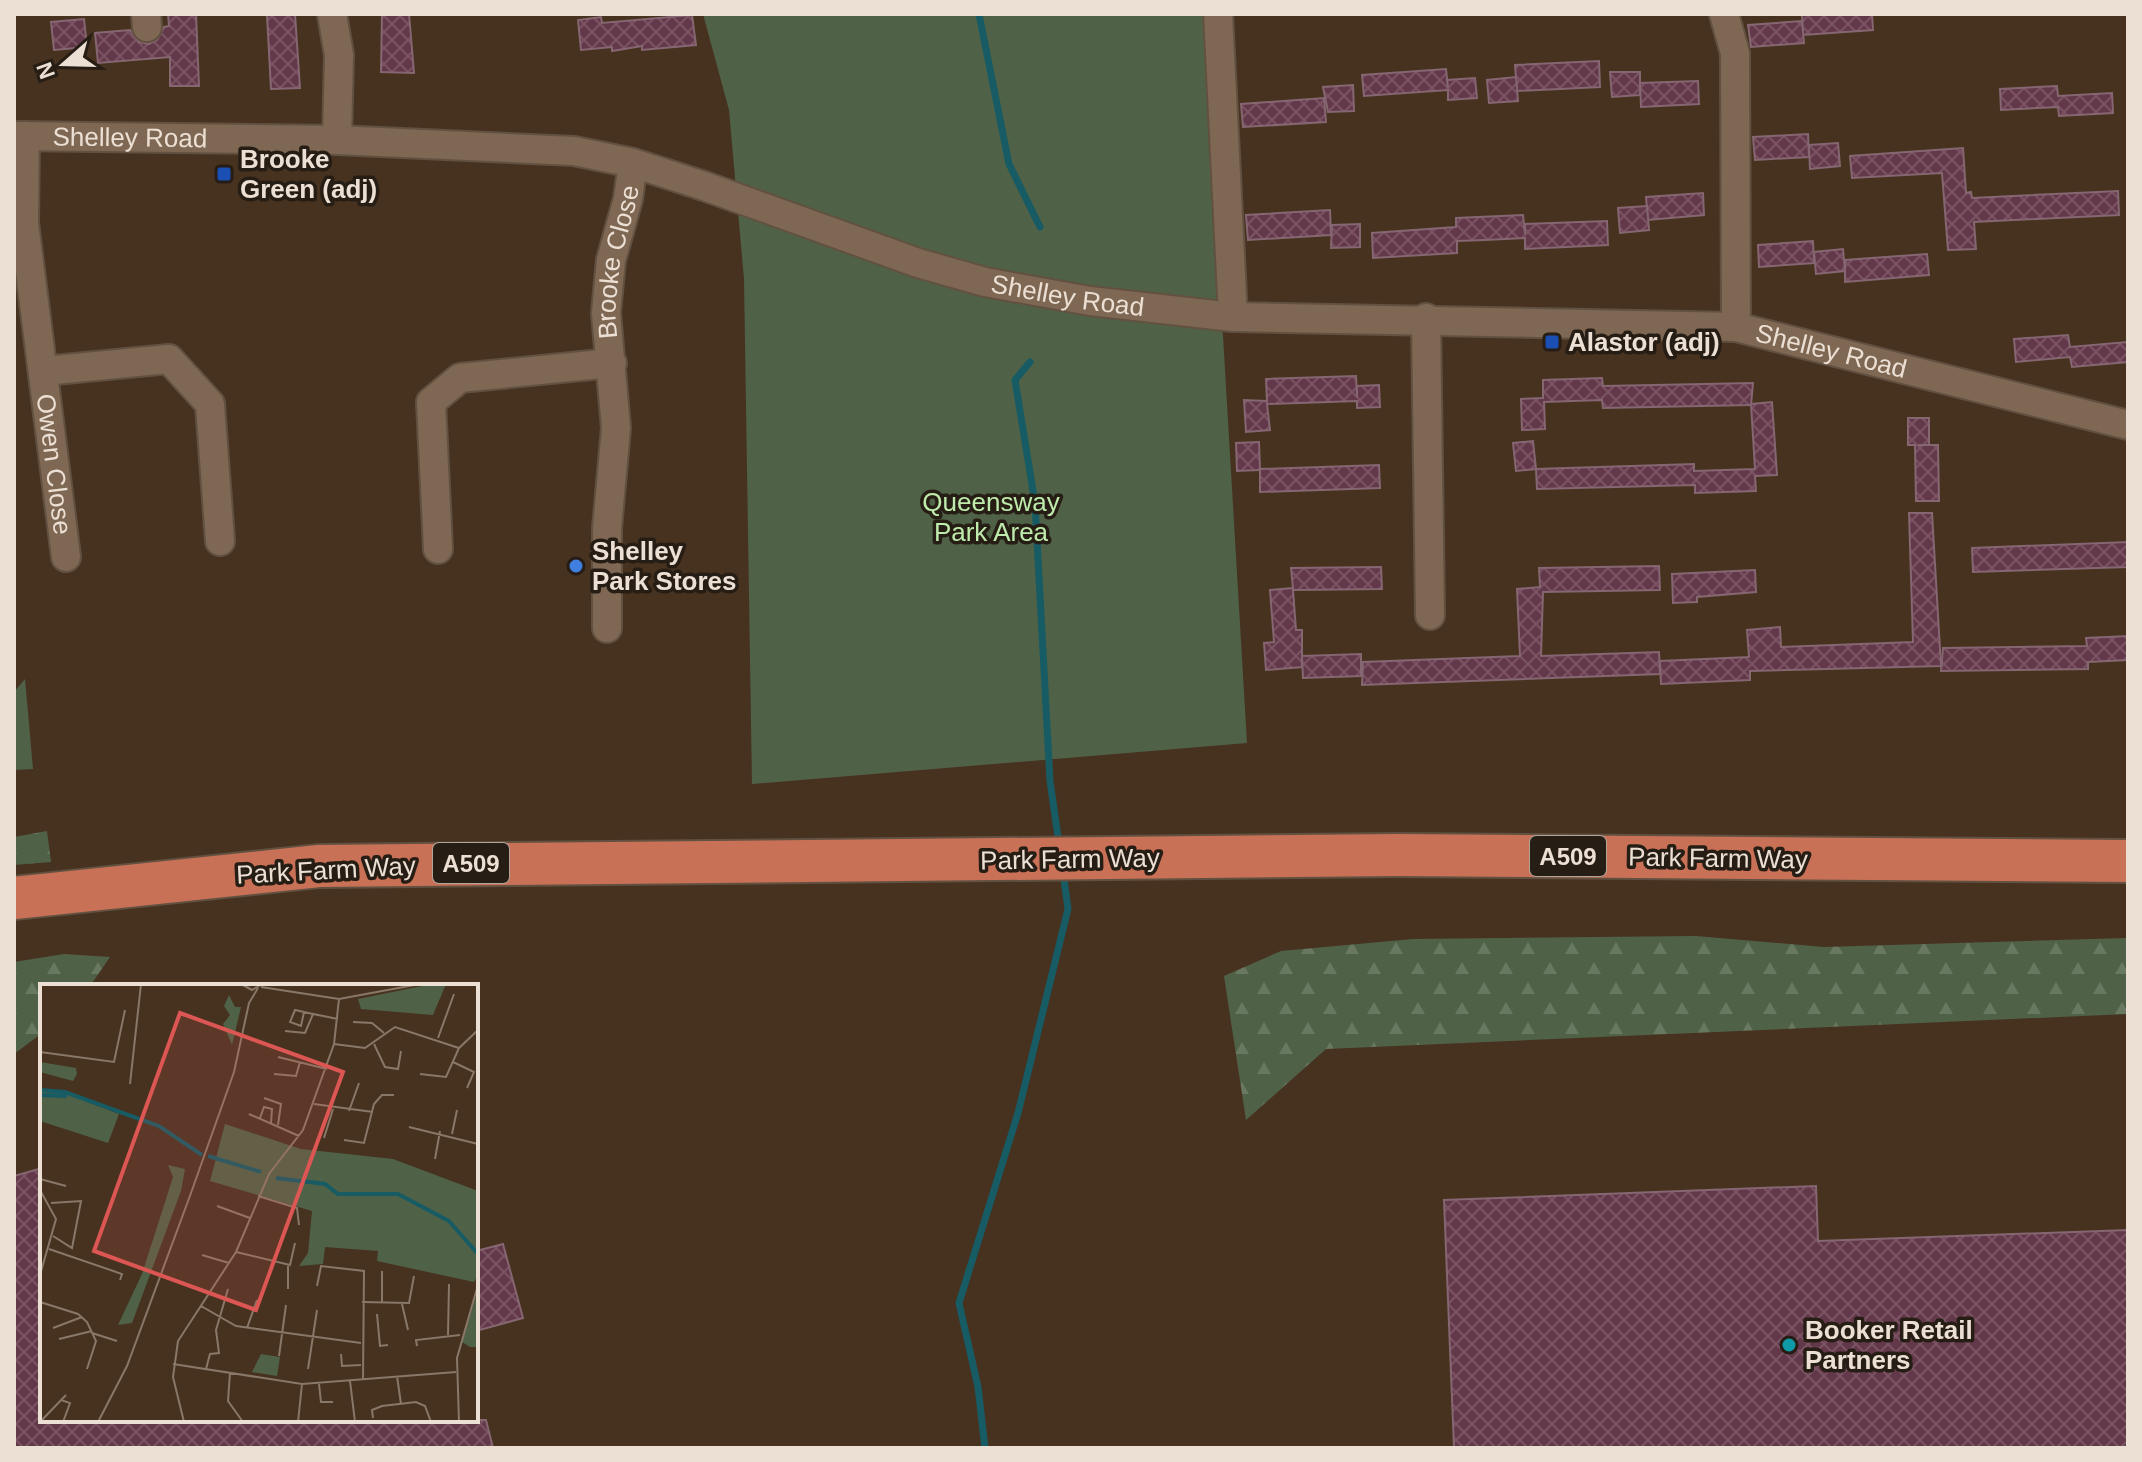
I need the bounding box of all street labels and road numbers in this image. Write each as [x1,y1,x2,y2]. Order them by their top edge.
street label: Shelley Road [52,121,208,153]
street label: Brooke Close [591,183,645,340]
street label: Shelley Road [989,268,1146,322]
street label: Shelley Road [1752,317,1910,384]
street label: Owen Close [31,392,78,536]
road number: A509 [1530,836,1606,876]
street label: Park Farm Way [1628,841,1808,875]
street label: Park Farm Way [980,842,1160,876]
road number: A509 [433,843,509,883]
street label: Park Farm Way [236,850,416,890]

